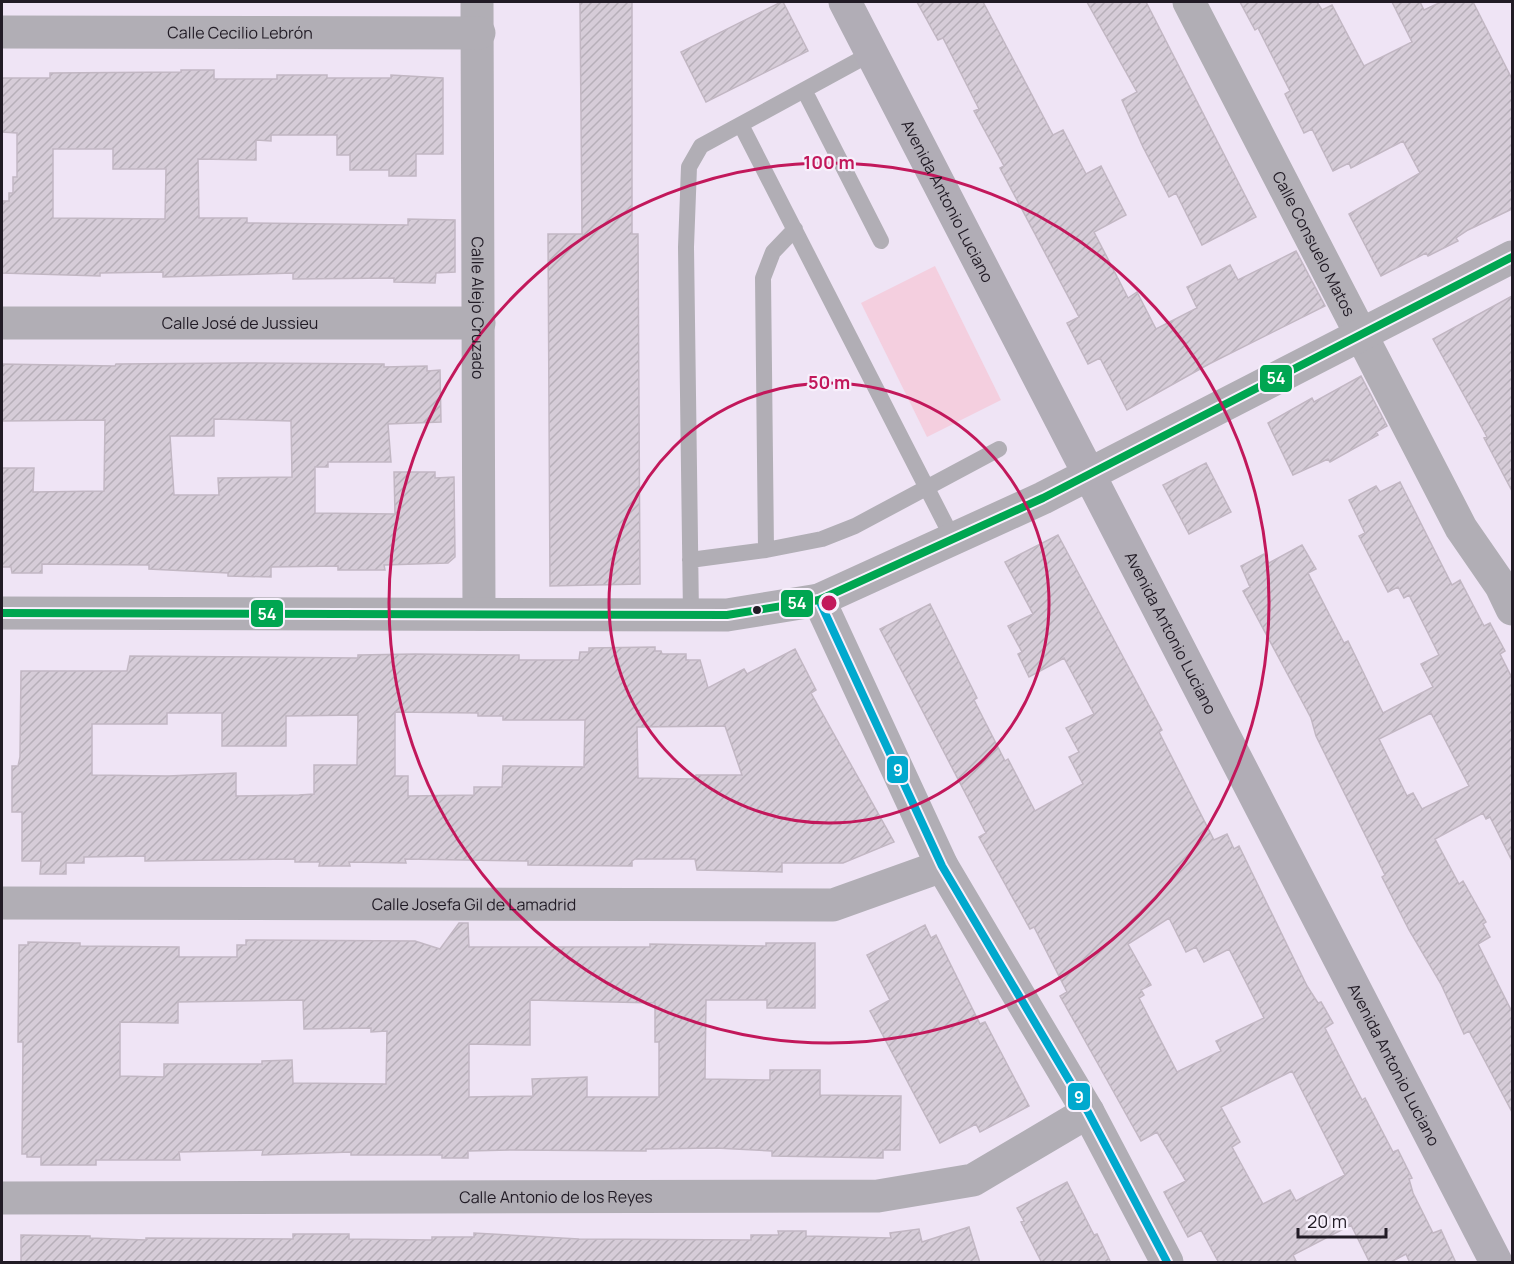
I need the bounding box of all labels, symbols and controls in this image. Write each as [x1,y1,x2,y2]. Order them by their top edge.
street label: Calle Cecilio Lebrón [167,21,313,44]
street label: Avenida Antonio Luciano [897,116,999,286]
text: 100 m [803,150,855,174]
street label: Calle Consuelo Matos [1267,167,1361,320]
street label: Calle Alejo Cruzado [467,236,489,380]
street label: Calle José de Jussieu [162,312,318,334]
line badge: 54 [1259,364,1293,393]
text: 54 [1266,367,1286,389]
text: 50 m [808,370,850,394]
street label: Avenida Antonio Luciano [1120,548,1222,718]
line badge: 54 [780,589,814,618]
text: 54 [787,592,807,614]
centre of rings [819,593,839,613]
line badge: 54 [250,599,284,628]
text: 54 [257,603,277,625]
unlabelled marker [751,604,763,616]
line badge: 9 [886,755,909,784]
text: 9 [893,759,903,781]
street label: Calle Josefa Gil de Lamadrid [372,893,576,915]
street label: Avenida Antonio Luciano [1343,979,1445,1150]
line badge: 9 [1067,1082,1091,1111]
text: 9 [1074,1086,1084,1108]
street label: Calle Antonio de los Reyes [459,1186,653,1208]
scale bar [1298,1201,1386,1239]
text: 20 m [1307,1209,1347,1233]

